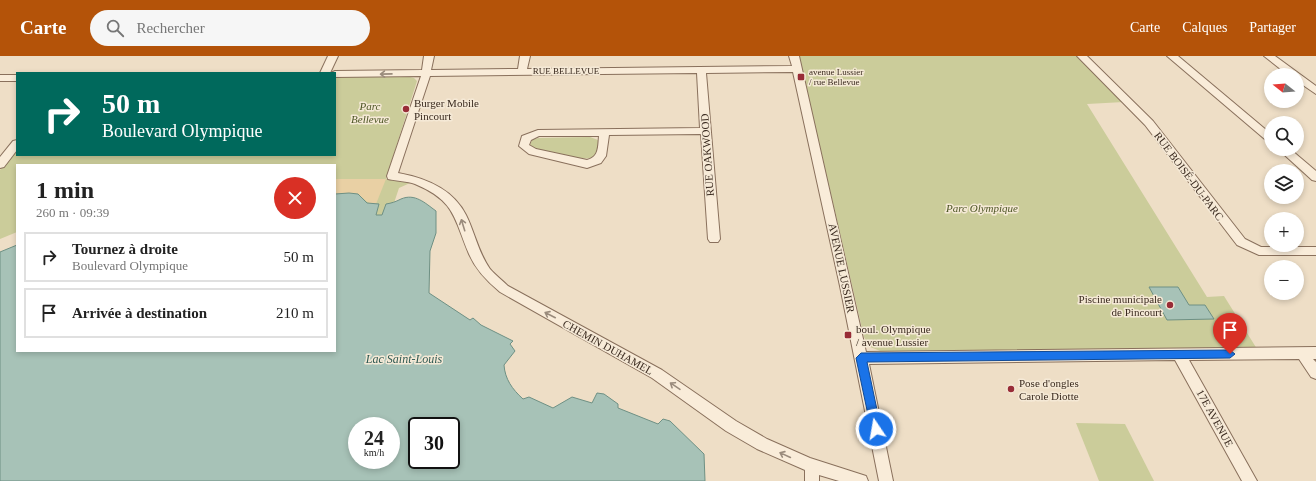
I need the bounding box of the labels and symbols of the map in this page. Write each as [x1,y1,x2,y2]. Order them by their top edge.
street label: RUE BELLEVUE [533,66,600,76]
place label: avenue Lussier / rue Bellevue [809,67,863,87]
north arrow [1264,68,1304,108]
one-way arrow [380,70,393,77]
marker: avenue Lussier / rue Bellevue [796,72,806,82]
place label: Burger Mobile Pincourt [414,97,479,122]
park label: Parc Bellevue [351,100,389,125]
marker: Burger Mobile Pincourt [401,104,411,114]
street label: RUE OAKWOOD [698,113,716,197]
street label: RUE BOISÉ-DU-PARC [1152,129,1226,223]
park label: Parc Olympique [945,202,1018,214]
one-way arrow [459,219,466,232]
street label: AVENUE LUSSIER [827,222,857,314]
place label: Piscine municipale de Pincourt [1079,293,1162,318]
marker: Piscine municipale de Pincourt [1165,300,1175,310]
one-way arrow [544,311,556,318]
pin [1213,313,1247,354]
street label: CHEMIN DUHAMEL [561,317,655,377]
place label: boul. Olympique / avenue Lussier [856,323,931,348]
marker: boul. Olympique / avenue Lussier [843,330,853,340]
water label: Lac Saint-Louis [365,352,443,366]
place label: Pose d'ongles Carole Diotte [1019,377,1079,402]
one-way arrow [669,382,680,390]
marker: Pose d'ongles Carole Diotte [1006,384,1016,394]
street label: 17E AVENUE [1194,387,1236,449]
position arrow [855,408,897,450]
speed limit sign: 30 [408,417,460,469]
one-way arrow [779,451,791,458]

